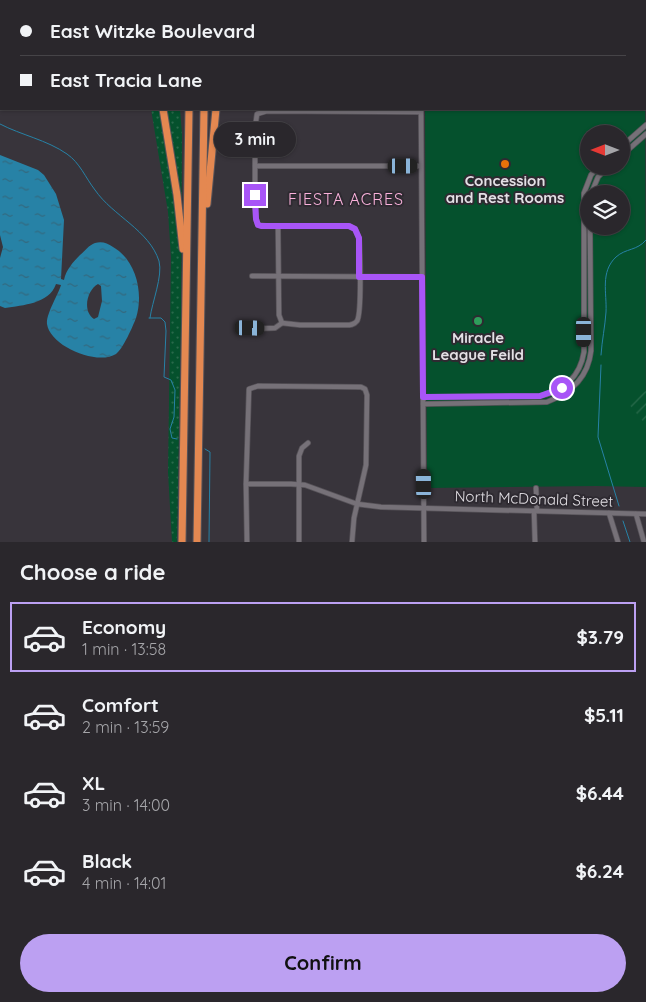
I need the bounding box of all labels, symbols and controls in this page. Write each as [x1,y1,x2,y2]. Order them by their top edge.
text: East Witzke Boulevard [50,19,255,43]
text: East Tracia Lane [50,68,203,92]
callout: 3 min [214,122,296,158]
north arrow [580,125,630,175]
map controls [580,125,630,235]
text: 3 min [234,129,276,149]
marker: Concession and Rest Rooms [499,158,511,170]
car [388,159,418,174]
place label: Concession and Rest Rooms [446,171,564,207]
route end [244,184,266,206]
button: layers [580,185,630,235]
district label: FIESTA ACRES [288,189,404,209]
marker: Miracle League Feild [472,315,484,327]
car [576,317,591,347]
car [234,320,265,336]
place label: Miracle League Feild [432,328,524,364]
route start [551,377,573,399]
car [416,469,431,499]
street label: North McDonald Street [454,486,614,511]
text: Choose a ride [20,558,165,586]
icon: car [22,615,67,660]
text: Economy [82,615,166,639]
text: $3.79 [576,625,624,649]
text: 1 min · 13:58 [82,639,166,659]
icon: car [22,693,67,738]
text: Comfort [82,693,159,717]
text: $5.11 [584,703,624,727]
text: 2 min · 13:59 [82,717,169,737]
icon: car [22,771,67,816]
text: XL [82,771,105,795]
text: $6.44 [576,781,624,805]
text: 3 min · 14:00 [82,795,170,815]
icon: car [22,849,67,894]
text: Black [82,849,132,873]
text: $6.24 [575,859,624,883]
text: 4 min · 14:01 [82,873,166,893]
button: Confirm [20,934,626,992]

